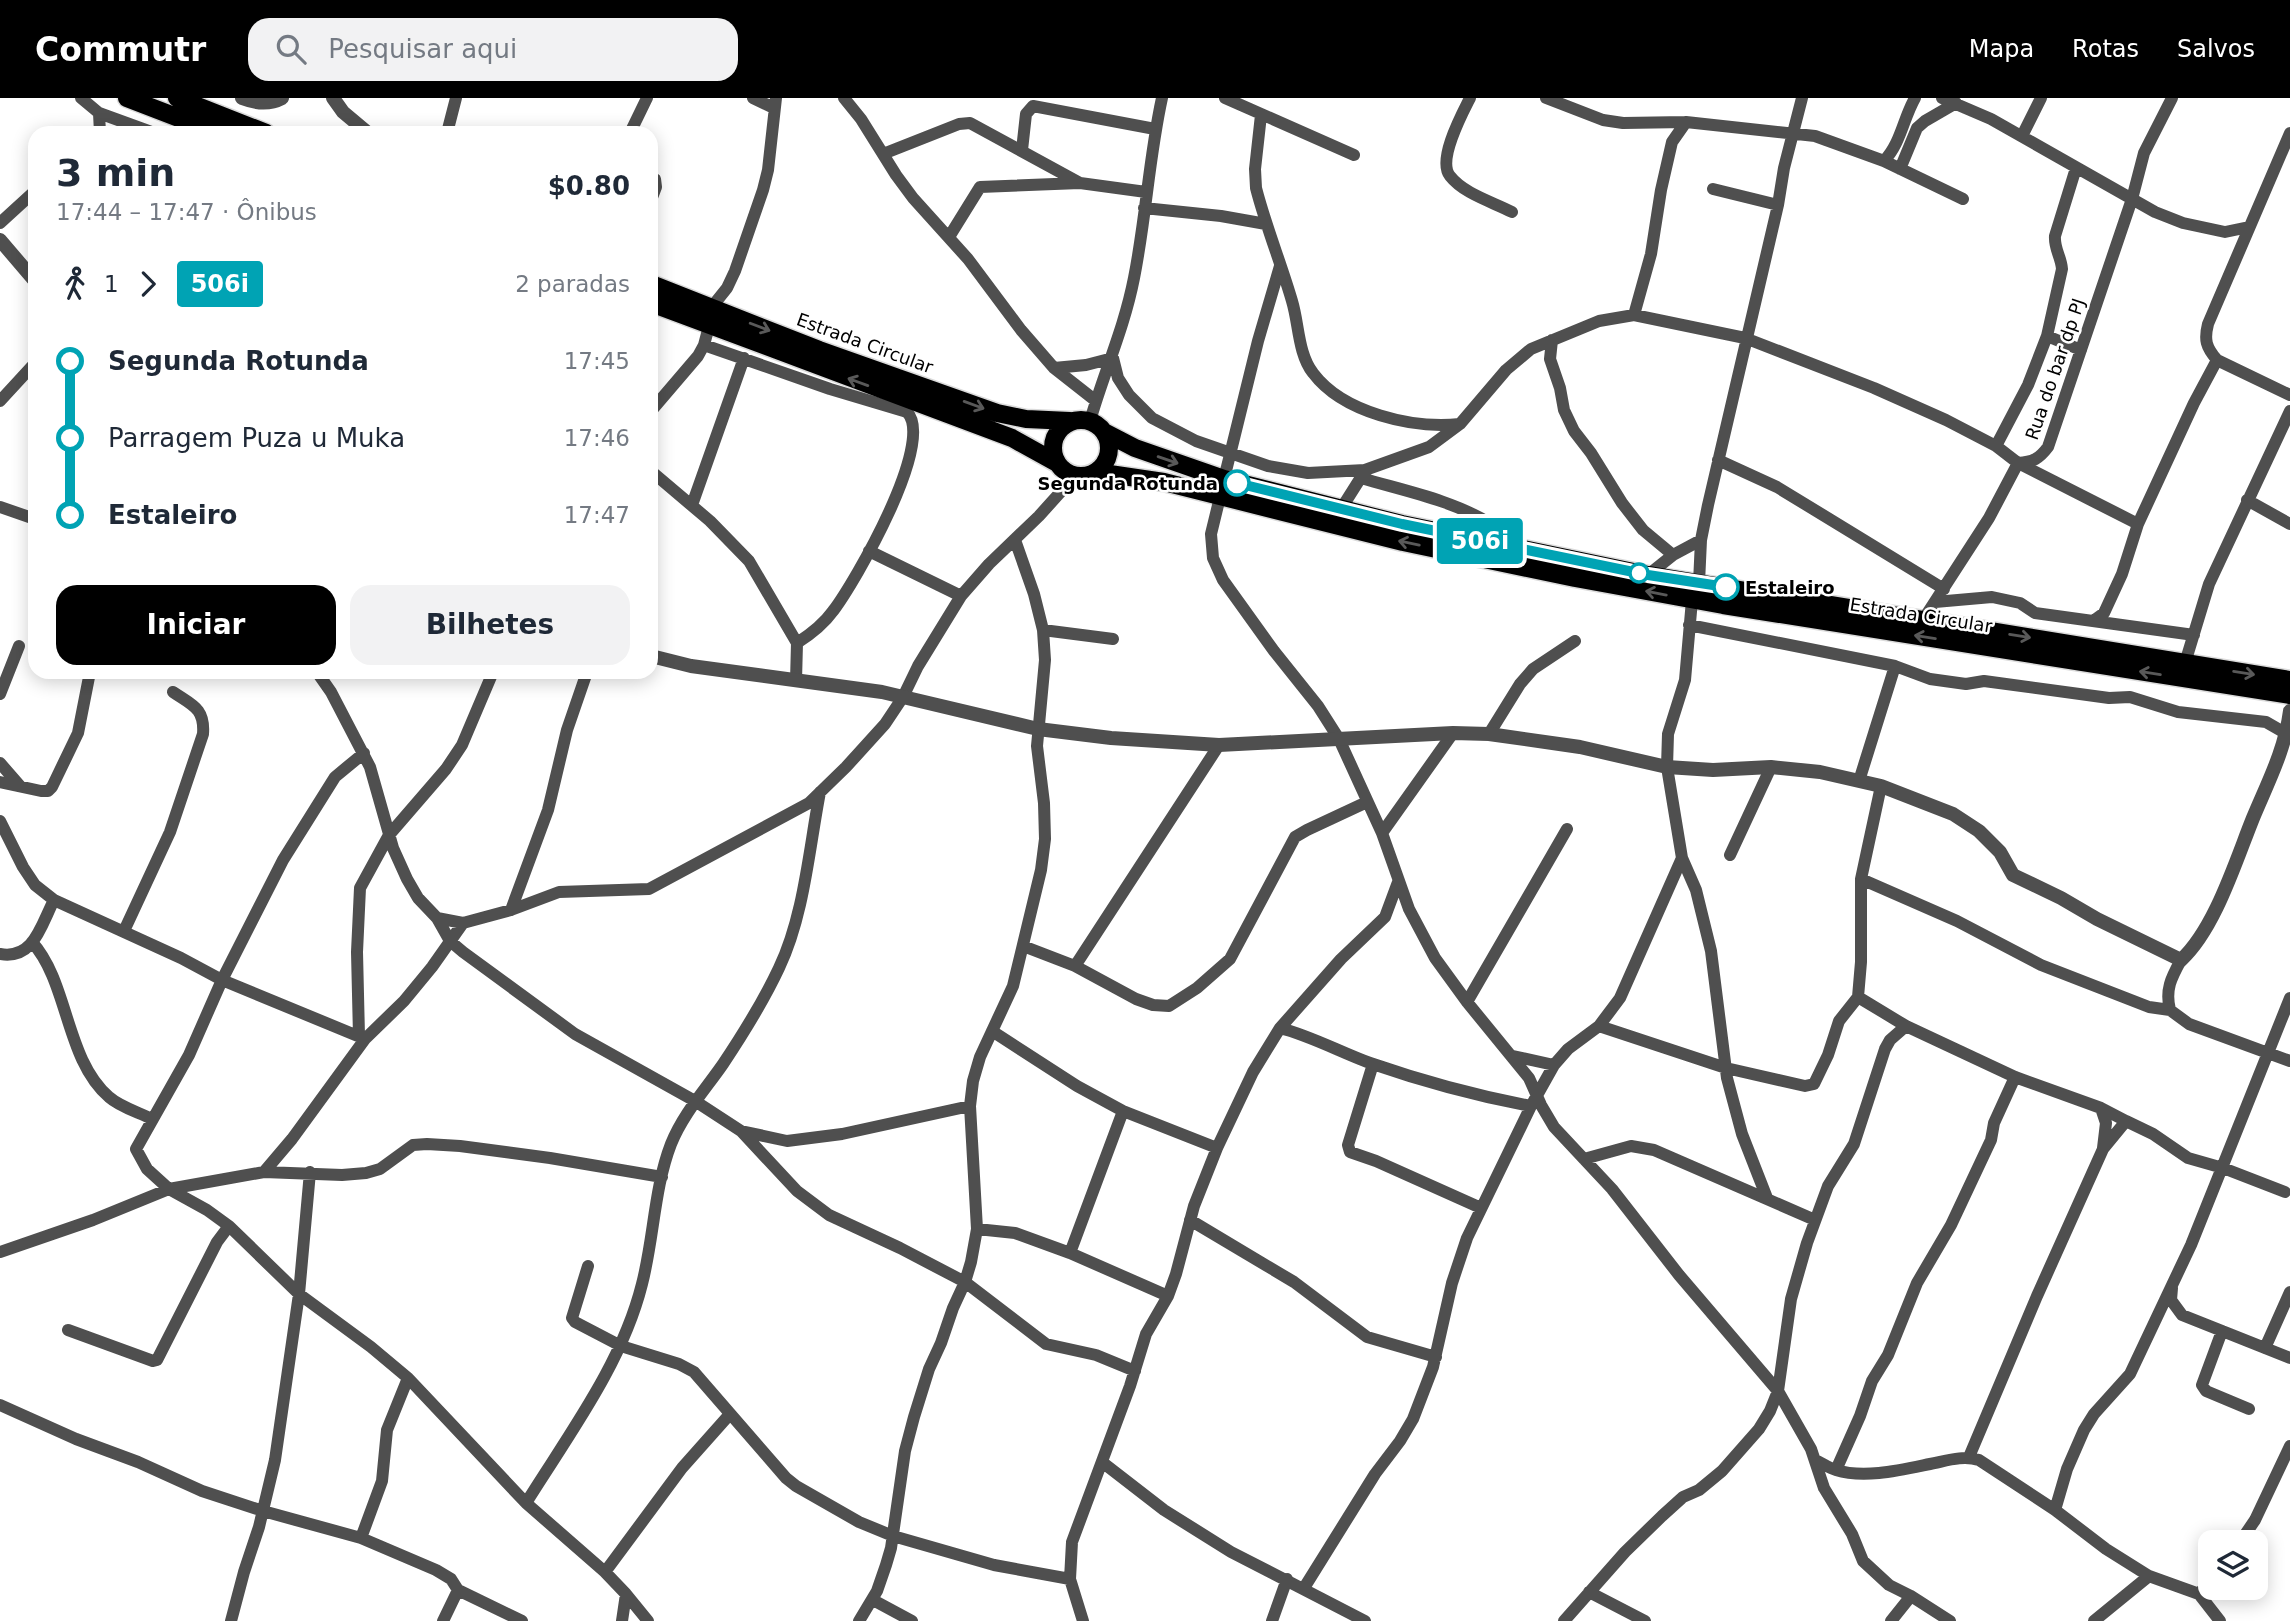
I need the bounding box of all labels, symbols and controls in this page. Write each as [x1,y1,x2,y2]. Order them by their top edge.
search box [248,18,738,81]
text: Commutr [35,30,206,69]
icon: search [272,30,310,68]
text: Pesquisar aqui [328,34,517,64]
text: Mapa [1969,35,2034,63]
text: Rotas [2072,35,2139,63]
text: Salvos [2177,35,2255,63]
text: 3 min [56,151,175,195]
text: $0.80 [548,171,630,201]
text: 17:44 – 17:47 · Ônibus [56,199,317,225]
icon: walk [56,265,94,303]
icon: forward [129,265,167,303]
text: 506i [191,270,249,298]
text: 1 [104,271,119,297]
text: 2 paradas [515,271,630,297]
street label: Rua do bar dp PJ [2021,295,2089,443]
street label: Estrada Circular [794,309,937,378]
one-way arrow [749,322,771,334]
text: Segunda Rotunda [108,346,369,376]
text: 17:45 [564,348,630,374]
one-way arrow [847,374,869,387]
one-way arrow [963,399,985,412]
text: Parragem Puza u Muka [108,423,405,453]
text: 17:46 [564,425,630,451]
one-way arrow [1157,454,1179,467]
marker: Segunda Rotunda [1224,470,1250,496]
place label: Segunda Rotunda [1038,473,1218,494]
text: Estaleiro [108,500,237,530]
text: 17:47 [564,502,630,528]
line badge: 506i [1431,518,1529,564]
text: 506i [1451,527,1509,555]
one-way arrow [1398,536,1421,550]
unlabelled marker [1629,563,1649,583]
marker: Estaleiro [1713,574,1739,600]
place label: Estaleiro [1745,577,1835,598]
button: Iniciar [56,585,336,665]
button: Bilhetes [350,585,630,665]
one-way arrow [1645,586,1668,599]
street label: Estrada Circular [1848,593,1994,637]
one-way arrow [1914,630,1937,643]
one-way arrow [2008,630,2031,643]
one-way arrow [2139,666,2162,679]
one-way arrow [2232,666,2255,679]
map controls [2198,1530,2268,1600]
button: layers [2198,1530,2268,1600]

